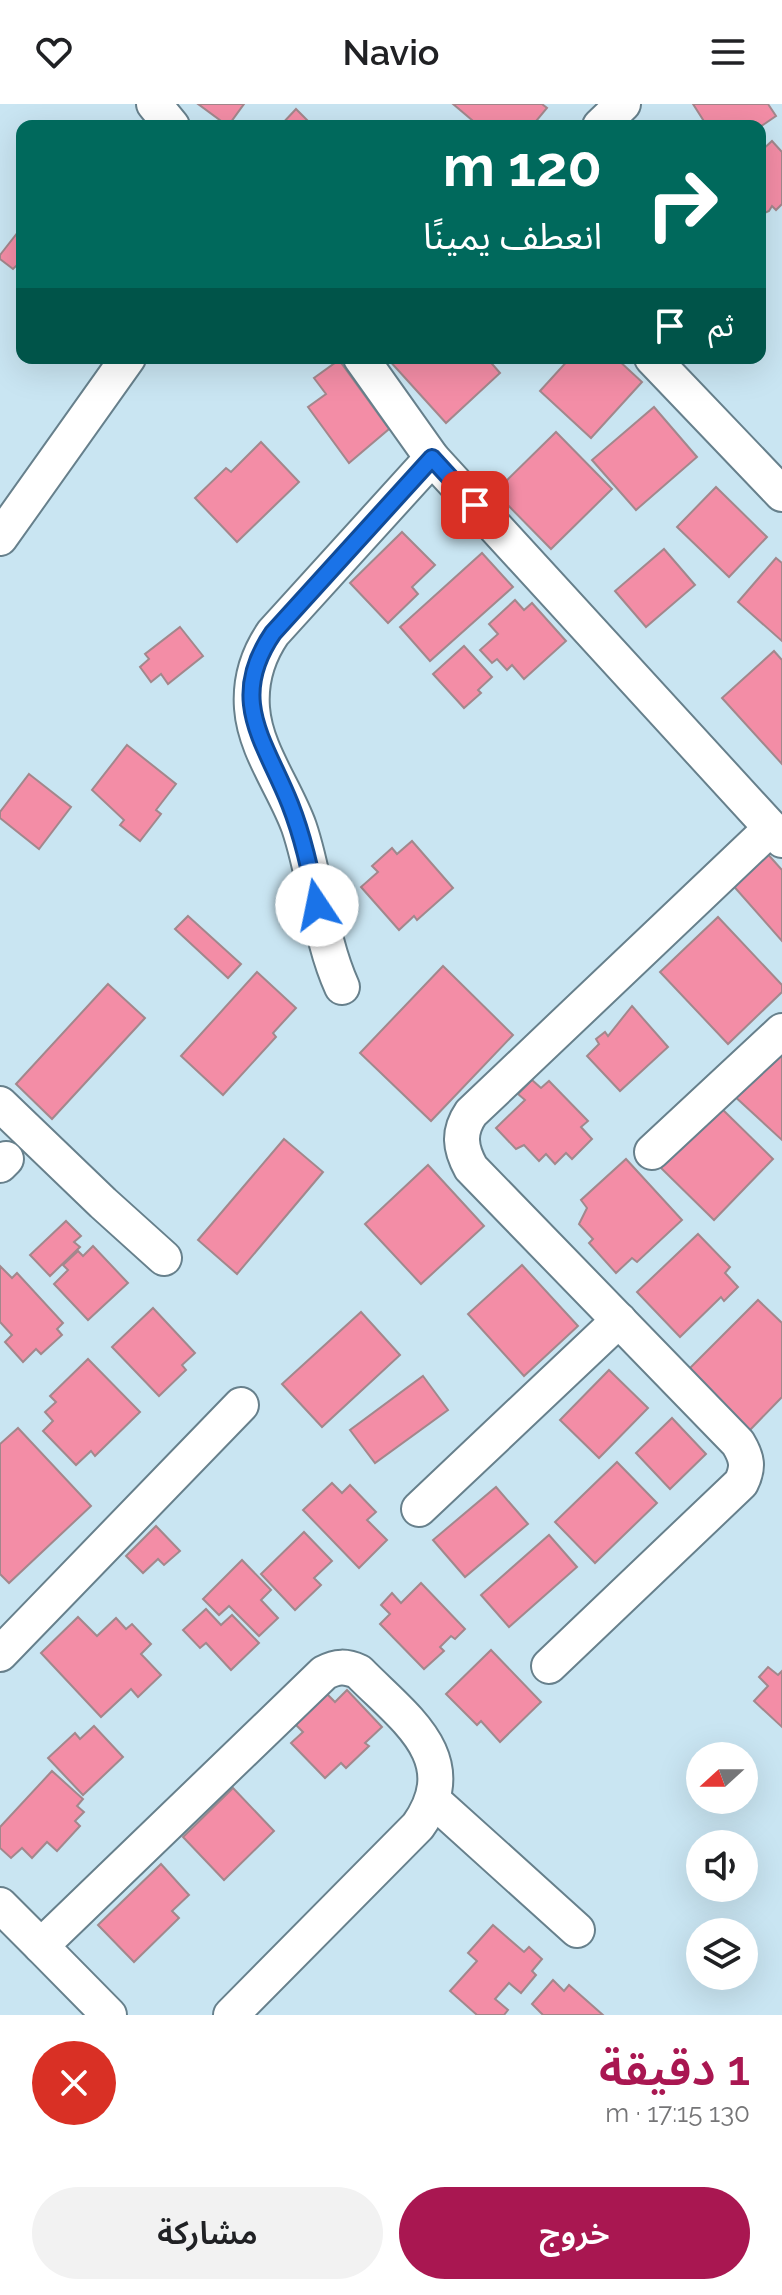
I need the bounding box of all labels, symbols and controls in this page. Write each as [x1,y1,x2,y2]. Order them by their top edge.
icon: heart [32,30,76,74]
icon: menu [706,30,750,74]
text: Navio [342,31,440,73]
text: 120 m [443,133,602,199]
icon: right [630,152,734,256]
text: انعطف يمينًا [423,215,602,257]
icon: arrive [648,304,692,348]
text: ثم [708,308,734,343]
pin [441,471,509,539]
icon: arrive [453,483,497,527]
position arrow [275,863,359,947]
north arrow [686,1742,758,1814]
map controls [686,1742,758,1990]
button: sound [686,1830,758,1902]
button: layers [686,1918,758,1990]
text: 1 دقيقة [599,2040,750,2096]
button: close [32,2041,116,2125]
text: 130 m · 17:15 [605,2098,750,2128]
button: مشاركة [32,2187,383,2279]
button: خروج [399,2187,750,2279]

